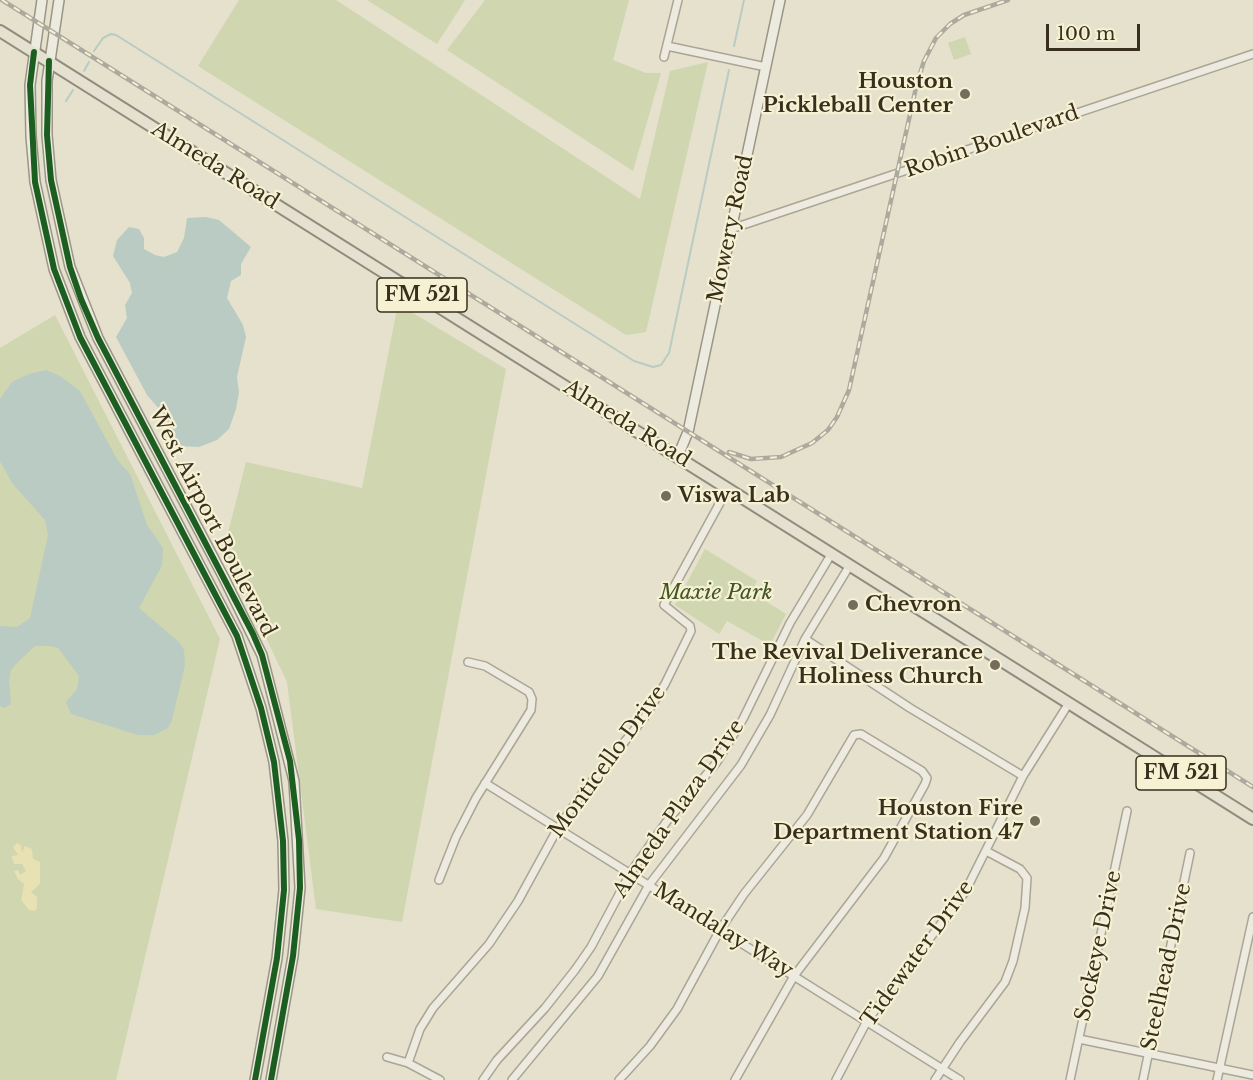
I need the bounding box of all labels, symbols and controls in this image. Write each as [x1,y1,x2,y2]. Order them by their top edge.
scale bar [1049,12,1144,50]
text: 100 m [1057,23,1115,45]
place label: Houston Pickleball Center [763,69,953,119]
marker: Houston Pickleball Center [958,87,972,101]
street label: Robin Boulevard [902,100,1082,184]
street label: Almeda Road [147,117,283,215]
street label: Mowery Road [703,153,759,305]
road number: FM 521 [377,278,467,312]
street label: Almeda Road [559,375,695,473]
street label: West Airport Boulevard [143,403,281,641]
place label: Viswa Lab [678,483,790,509]
marker: Viswa Lab [659,489,673,503]
park label: Maxie Park [659,580,773,606]
place label: Chevron [865,592,962,618]
marker: Chevron [846,598,860,612]
place label: The Revival Deliverance Holiness Church [712,640,983,690]
marker: The Revival Deliverance Holiness Church [988,658,1002,672]
street label: Monticello Drive [544,681,672,843]
street label: Almeda Plaza Drive [608,715,750,903]
road number: FM 521 [1136,756,1226,790]
place label: Houston Fire Department Station 47 [773,796,1023,846]
marker: Houston Fire Department Station 47 [1028,814,1042,828]
street label: Sockeye Drive [1071,868,1127,1024]
street label: Tidewater Drive [856,876,980,1032]
street label: Mandalay Way [649,878,797,984]
street label: Steelhead Drive [1137,881,1197,1053]

